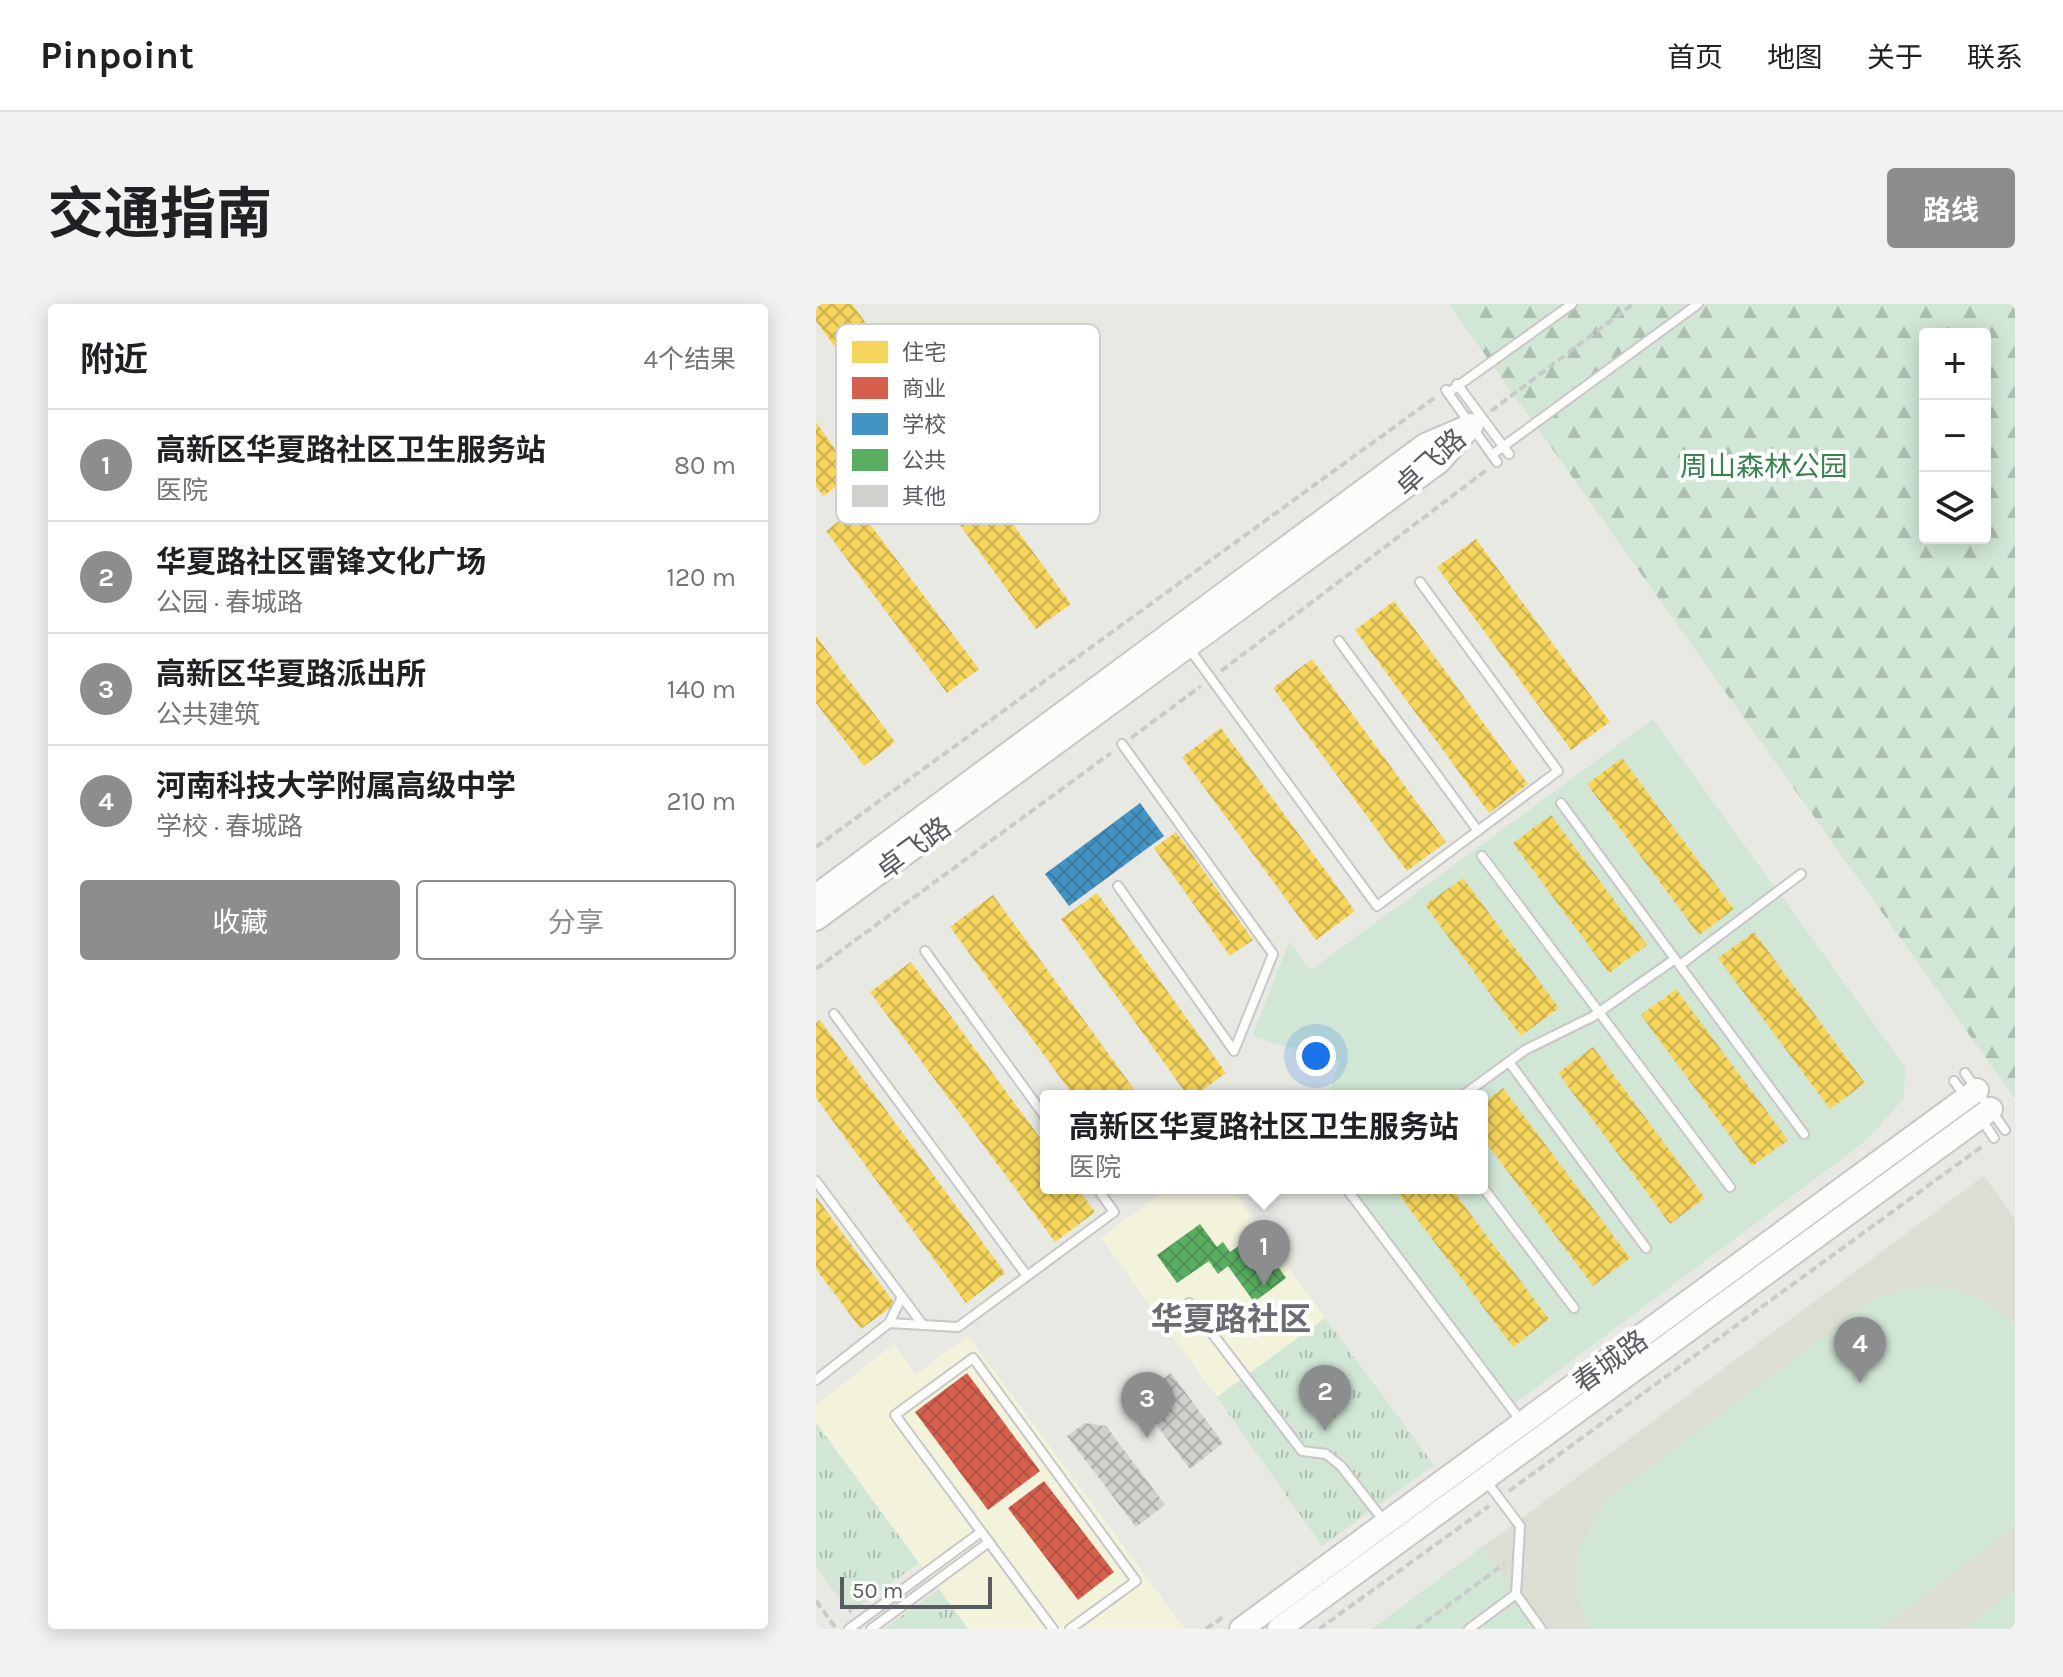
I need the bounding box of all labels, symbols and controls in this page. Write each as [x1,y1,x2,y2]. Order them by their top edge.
text: Pinpoint [40,33,194,78]
text: 首页 [1667,41,1723,74]
text: 地图 [1767,41,1823,74]
text: 关于 [1867,41,1923,74]
text: 联系 [1967,41,2023,74]
button: 路线 [1887,168,2015,248]
text: 交通指南 [48,182,272,247]
legend [836,324,1100,524]
map controls [1919,328,1991,544]
button: + [1919,328,1991,400]
text: 附近 [80,340,148,380]
text: 住宅 [902,340,946,366]
text: 4个结果 [643,344,736,375]
text: 商业 [902,376,946,402]
button: − [1919,400,1991,472]
text: 学校 [902,412,946,438]
street label: 卓飞路 [1388,422,1473,503]
text: 高新区华夏路社区卫生服务站 [156,432,546,468]
text: 公共 [902,448,946,474]
text: 1 [101,450,111,481]
text: 80 m [674,450,736,481]
park label: 周山森林公园 [1680,450,1848,483]
button: layers [1919,472,1991,544]
text: 医院 [156,475,208,506]
text: 其他 [902,484,946,510]
text: 华夏路社区雷锋文化广场 [156,544,486,580]
text: 2 [98,562,114,593]
text: 120 m [666,562,736,593]
text: 公园 · 春城路 [156,587,303,618]
text: 高新区华夏路派出所 [156,656,426,692]
text: 3 [98,674,114,705]
text: 140 m [667,674,736,705]
text: 公共建筑 [156,699,260,730]
text: 河南科技大学附属高级中学 [156,768,516,804]
text: 4 [98,786,114,817]
text: 210 m [666,786,736,817]
street label: 卓飞路 [870,810,957,886]
text: 学校 · 春城路 [156,811,303,842]
button: 收藏 [80,880,400,960]
button: 分享 [416,880,736,960]
your location [1296,1036,1336,1076]
popup [1040,1090,1488,1194]
text: 高新区华夏路社区卫生服务站 [1069,1109,1459,1145]
text: 医院 [1069,1152,1121,1183]
pin: 1 [1238,1220,1290,1286]
district label: 华夏路社区 [1151,1301,1311,1338]
pin: 4 [1834,1317,1886,1383]
street label: 春城路 [1567,1323,1654,1399]
pin: 2 [1299,1365,1351,1431]
pin: 3 [1121,1372,1173,1438]
scale bar [840,1573,992,1609]
text: 50 m [852,1578,903,1604]

